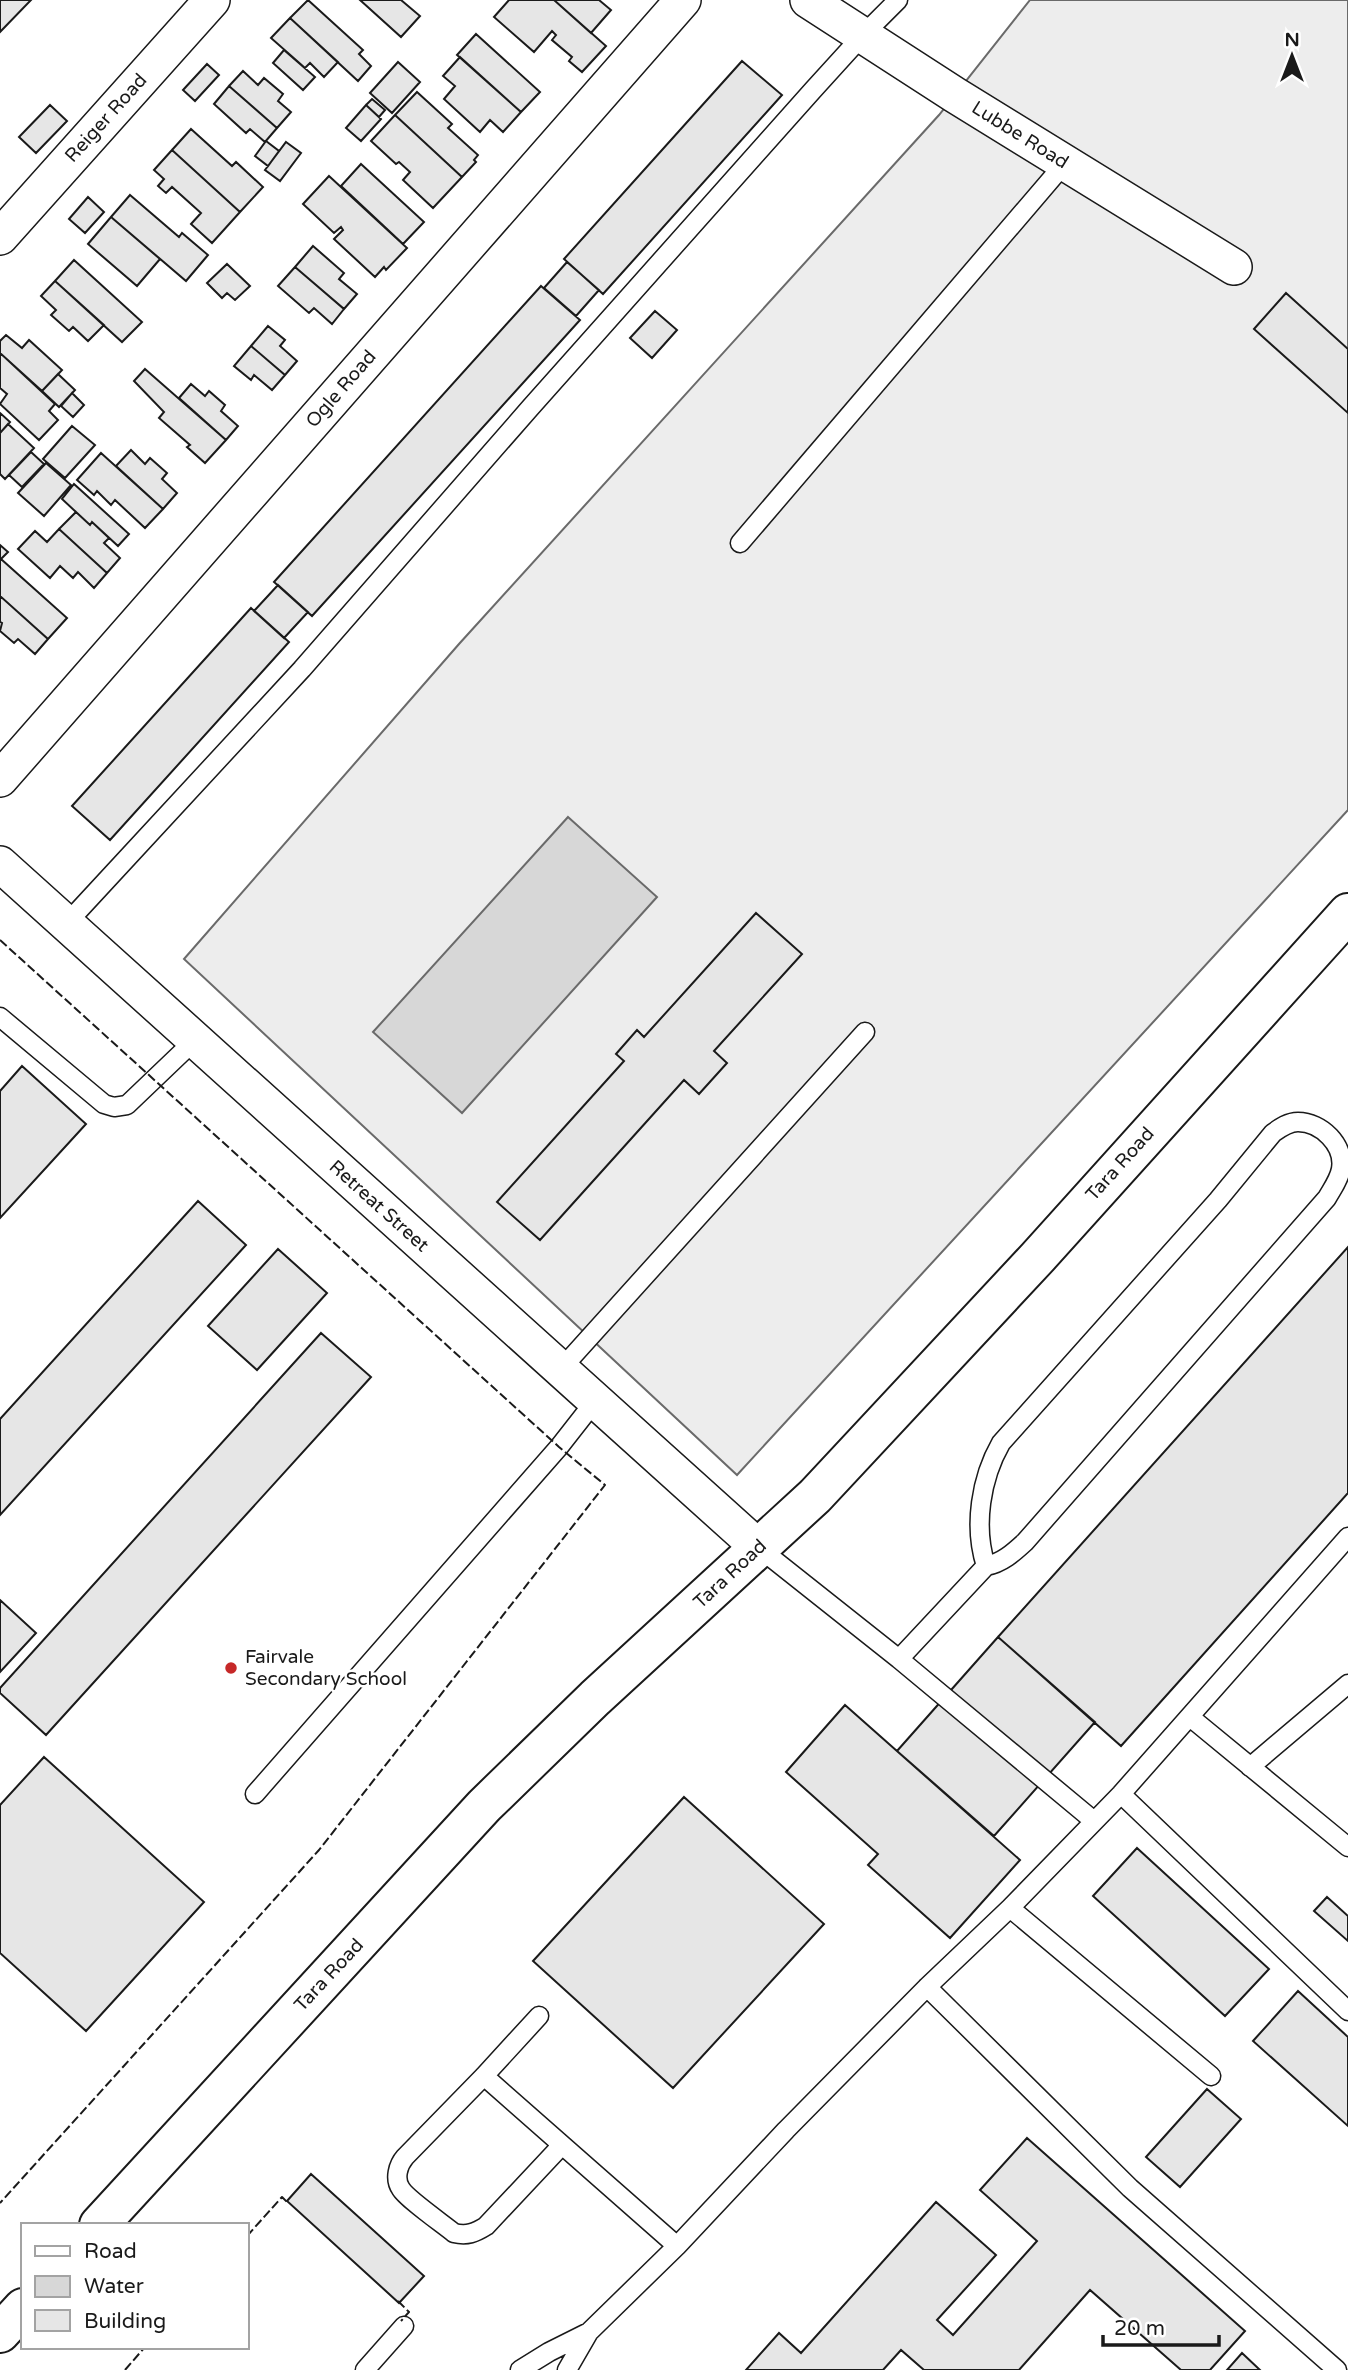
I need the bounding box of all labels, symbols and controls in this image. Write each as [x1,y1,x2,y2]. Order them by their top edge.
north arrow [1257,21,1327,91]
text: N [1284,29,1300,51]
street label: Reiger Road [60,69,152,167]
street label: Lubbe Road [968,97,1072,173]
street label: Ogle Road [301,346,381,432]
street label: Tara Road [1081,1123,1159,1205]
street label: Retreat Street [325,1156,433,1256]
street label: Tara Road [689,1535,771,1613]
place label: Fairvale Secondary School [245,1646,407,1690]
marker: Fairvale Secondary School [223,1660,239,1676]
street label: Tara Road [290,1934,368,2016]
legend [21,2223,248,2349]
text: Road [84,2239,137,2264]
text: Water [84,2274,144,2299]
scale bar [1103,2304,1218,2348]
text: Building [84,2309,166,2334]
text: 20 m [1114,2316,1165,2341]

